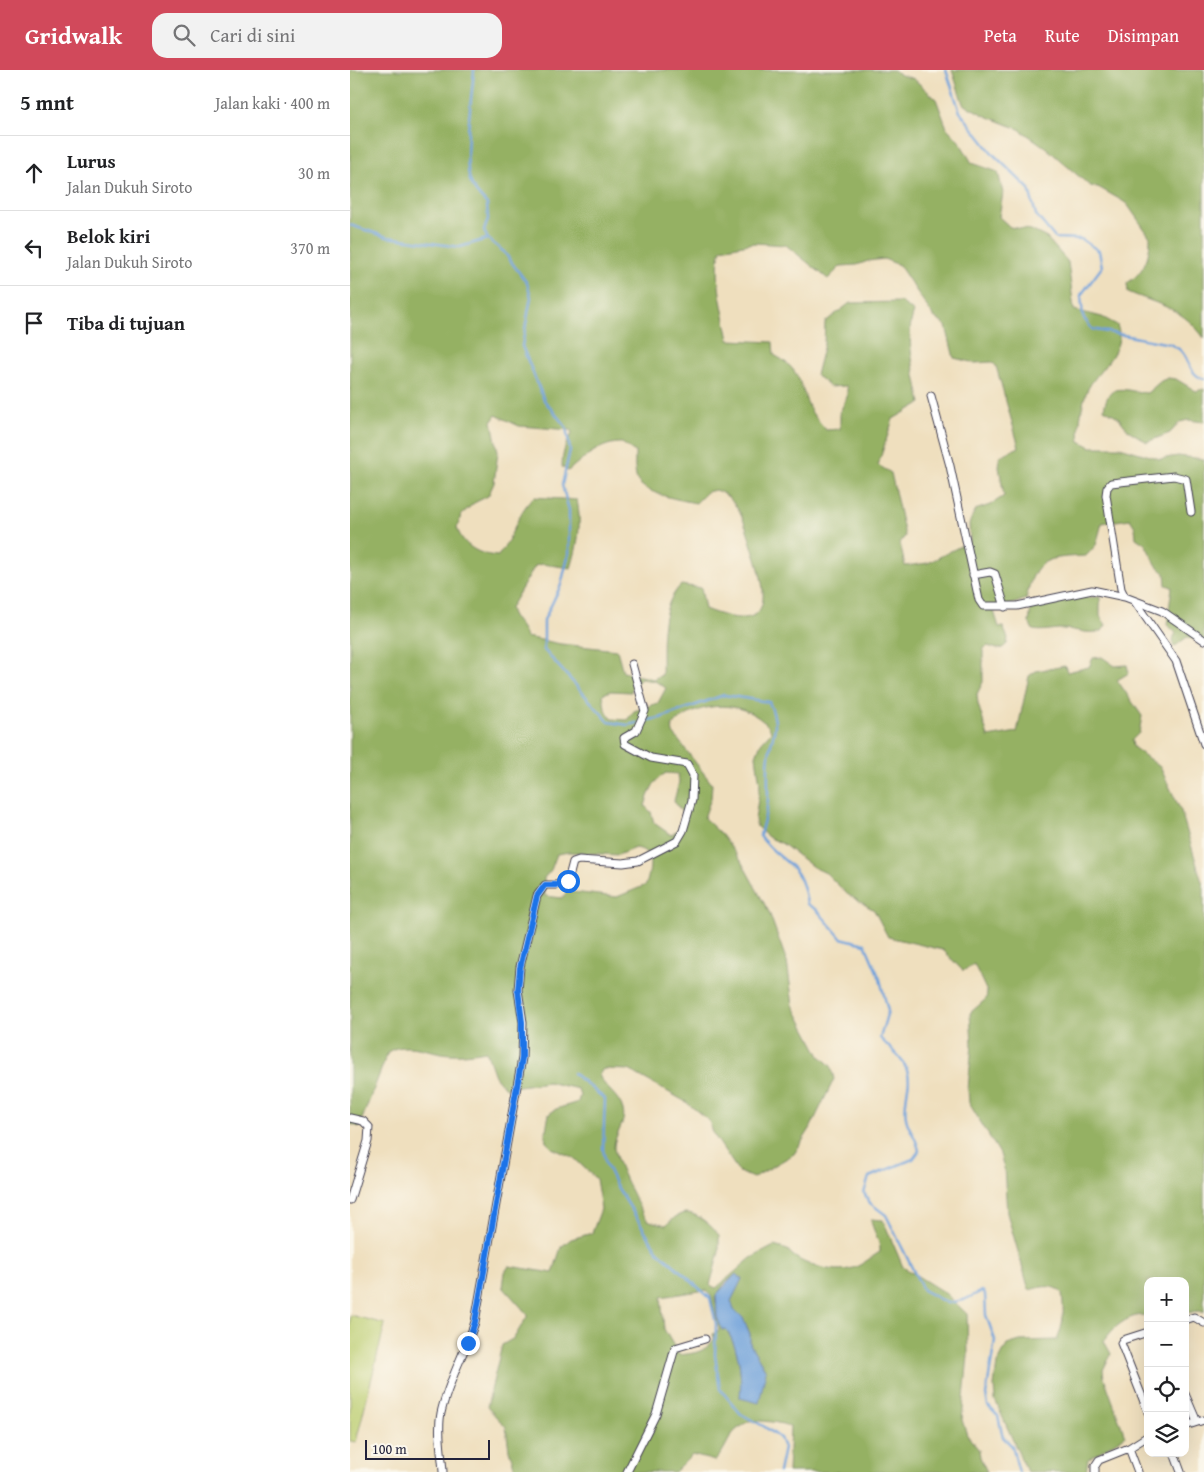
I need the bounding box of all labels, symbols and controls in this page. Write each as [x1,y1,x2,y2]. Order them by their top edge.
search box [152,13,502,58]
text: Gridwalk [25,18,122,53]
icon: search [170,21,198,49]
text: Cari di sini [210,21,295,49]
text: Peta [984,22,1017,49]
text: Rute [1045,22,1080,49]
text: Disimpan [1108,22,1179,49]
text: 5 mnt [20,87,74,118]
text: Jalan kaki · 400 m [215,91,330,115]
text: Lurus [67,147,116,175]
icon: ahead [20,159,48,187]
text: 30 m [298,161,330,185]
text: Jalan Dukuh Siroto [67,175,192,199]
text: Belok kiri [67,222,150,250]
icon: left [20,234,48,262]
text: 370 m [290,236,330,260]
text: Jalan Dukuh Siroto [67,250,192,274]
icon: arrive [20,309,48,337]
text: Tiba di tujuan [67,309,185,337]
route start [557,870,580,893]
map controls [1144,1277,1189,1457]
button: + [1144,1277,1189,1322]
button: − [1144,1322,1189,1367]
route end [457,1332,480,1355]
button: locate [1144,1367,1189,1412]
button: layers [1144,1412,1189,1457]
scale bar [365,1437,490,1460]
text: 100 m [372,1439,407,1459]

